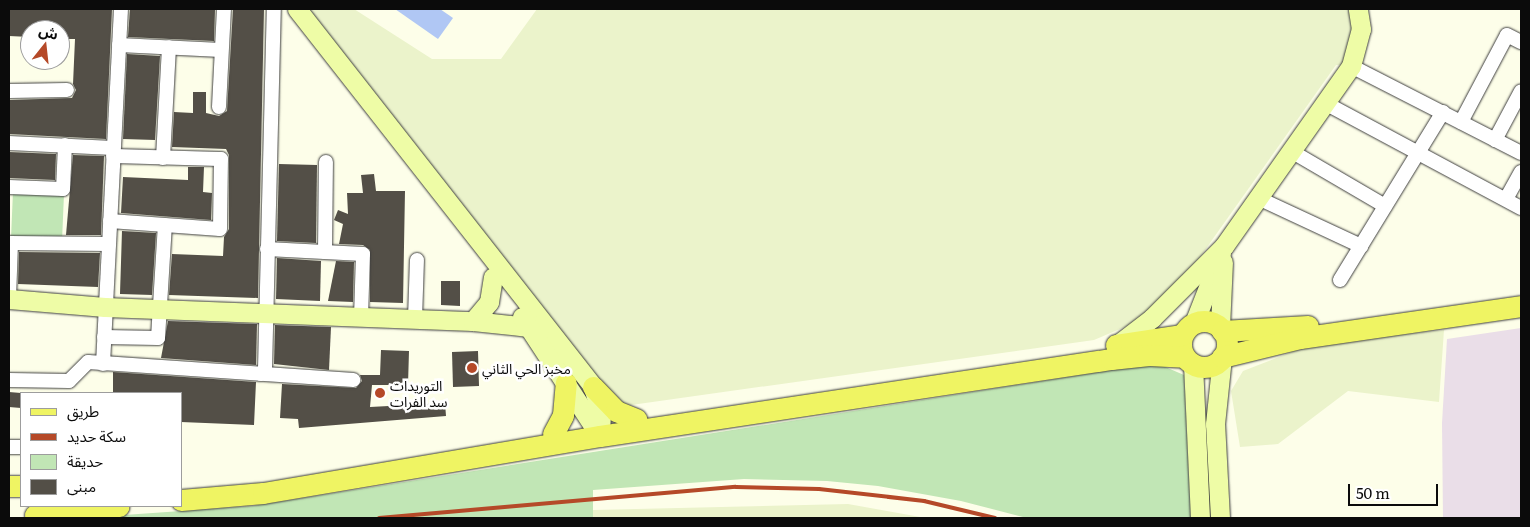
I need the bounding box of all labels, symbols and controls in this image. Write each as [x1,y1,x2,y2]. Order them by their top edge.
text: ش [37,19,61,44]
north arrow [20,20,70,70]
place label: مخبز الحي الثاني [482,360,571,376]
marker: مخبز الحي الثاني [466,362,478,374]
place label: التوريدات سد الفرات [390,377,448,410]
marker: التوريدات سد الفرات [374,387,386,399]
legend [20,392,182,507]
text: طريق [67,399,99,422]
text: سكة حديد [67,424,126,447]
text: حديقة [67,449,103,472]
text: مبنى [67,474,96,497]
scale bar [1350,474,1440,506]
text: 50 m [1356,481,1390,504]

